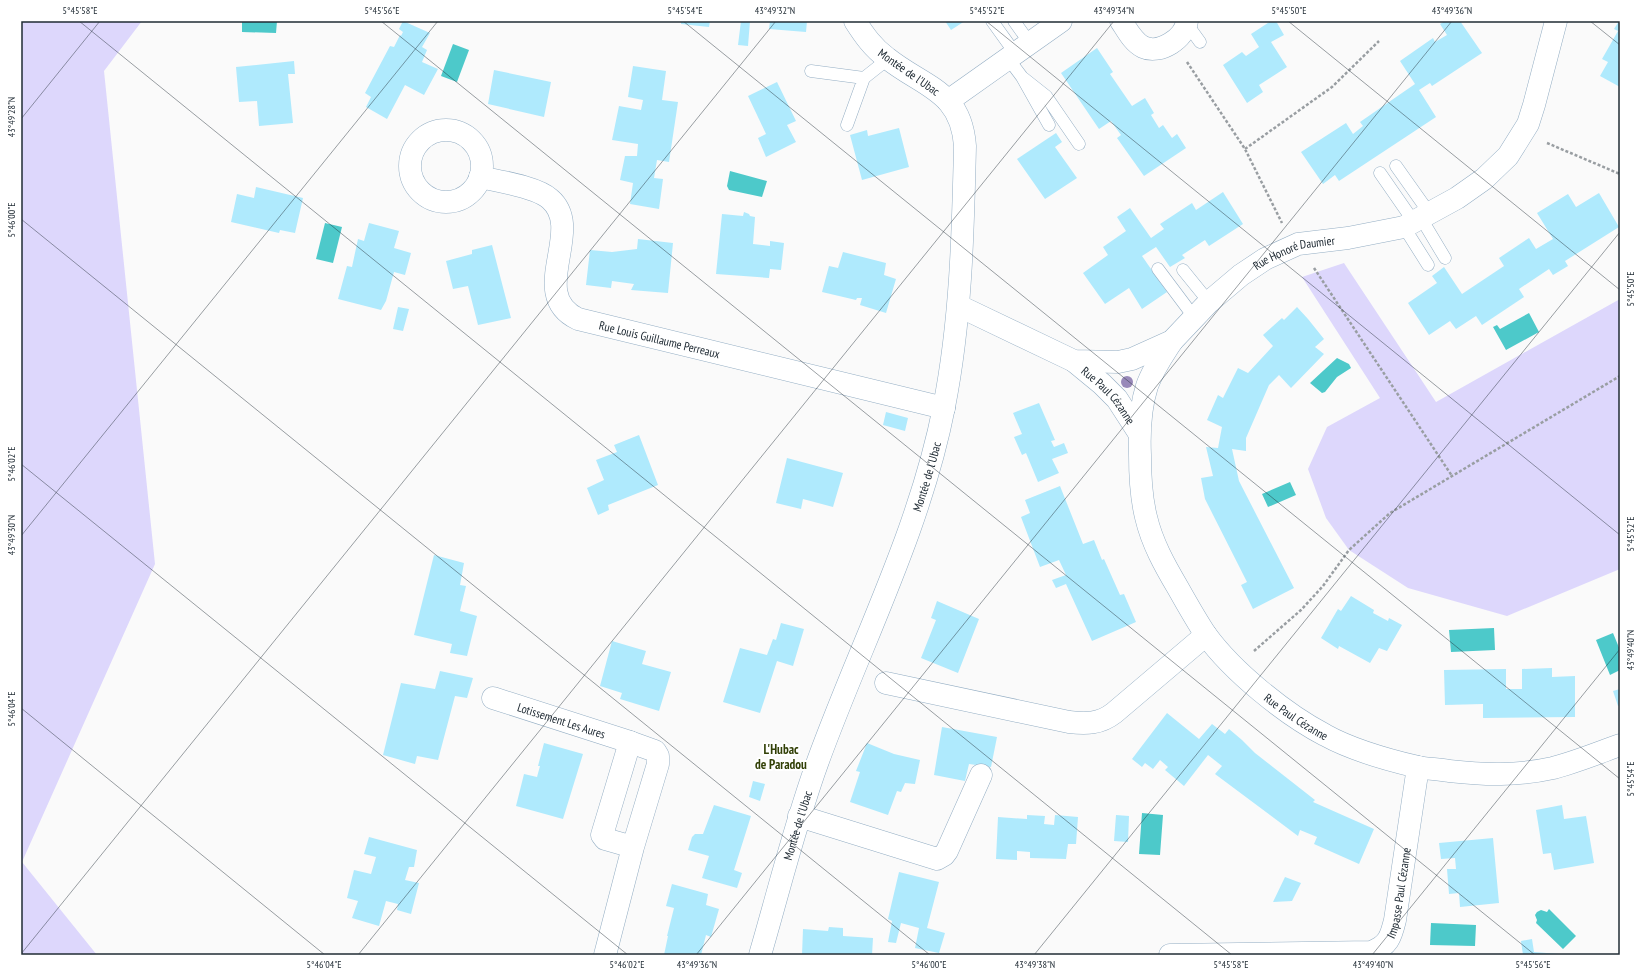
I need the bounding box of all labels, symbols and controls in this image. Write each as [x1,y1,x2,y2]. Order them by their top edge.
text: 5°45'58"E [63,4,97,17]
text: 5°45'56"E [365,4,399,17]
text: 5°45'54"E [668,4,702,17]
text: 43°49'32"N [755,4,795,17]
text: 5°45'52"E [970,4,1004,17]
text: 43°49'34"N [1094,4,1134,17]
text: 5°45'50"E [1272,4,1306,17]
text: 43°49'36"N [1432,4,1472,17]
street label: Montée de l'Ubac [875,45,943,99]
text: 43°49'28"N [5,97,18,137]
text: 5°46'00"E [5,203,18,237]
street label: Rue Honoré Daumier [1250,232,1336,273]
text: 5°45'50"E [1624,272,1637,306]
street label: Rue Louis Guillaume Perreaux [598,317,722,361]
street label: Rue Paul Cézanne [1079,363,1139,427]
street label: Montée de l'Ubac [909,439,944,513]
text: 5°46'02"E [5,447,18,481]
text: 43°49'30"N [5,515,18,555]
text: 5°45'52"E [1624,517,1637,551]
text: 43°49'40"N [1624,630,1637,670]
street label: Rue Paul Cézanne [1262,690,1331,743]
text: 5°46'04"E [5,692,18,726]
street label: Lotissement Les Aures [516,699,607,741]
district label: L'Hubac de Paradou [755,741,807,773]
text: 5°45'54"E [1624,762,1637,796]
street label: Montée de l'Ubac [780,788,815,862]
street label: Impasse Paul Cézanne [1383,846,1413,941]
text: 5°46'04"E [307,958,341,971]
text: 5°46'02"E [610,958,644,971]
text: 43°49'36"N [677,958,717,971]
text: 5°46'00"E [912,958,946,971]
text: 43°49'38"N [1015,958,1055,971]
text: 5°45'58"E [1214,958,1248,971]
text: 43°49'40"N [1353,958,1393,971]
text: 5°45'56"E [1516,958,1550,971]

